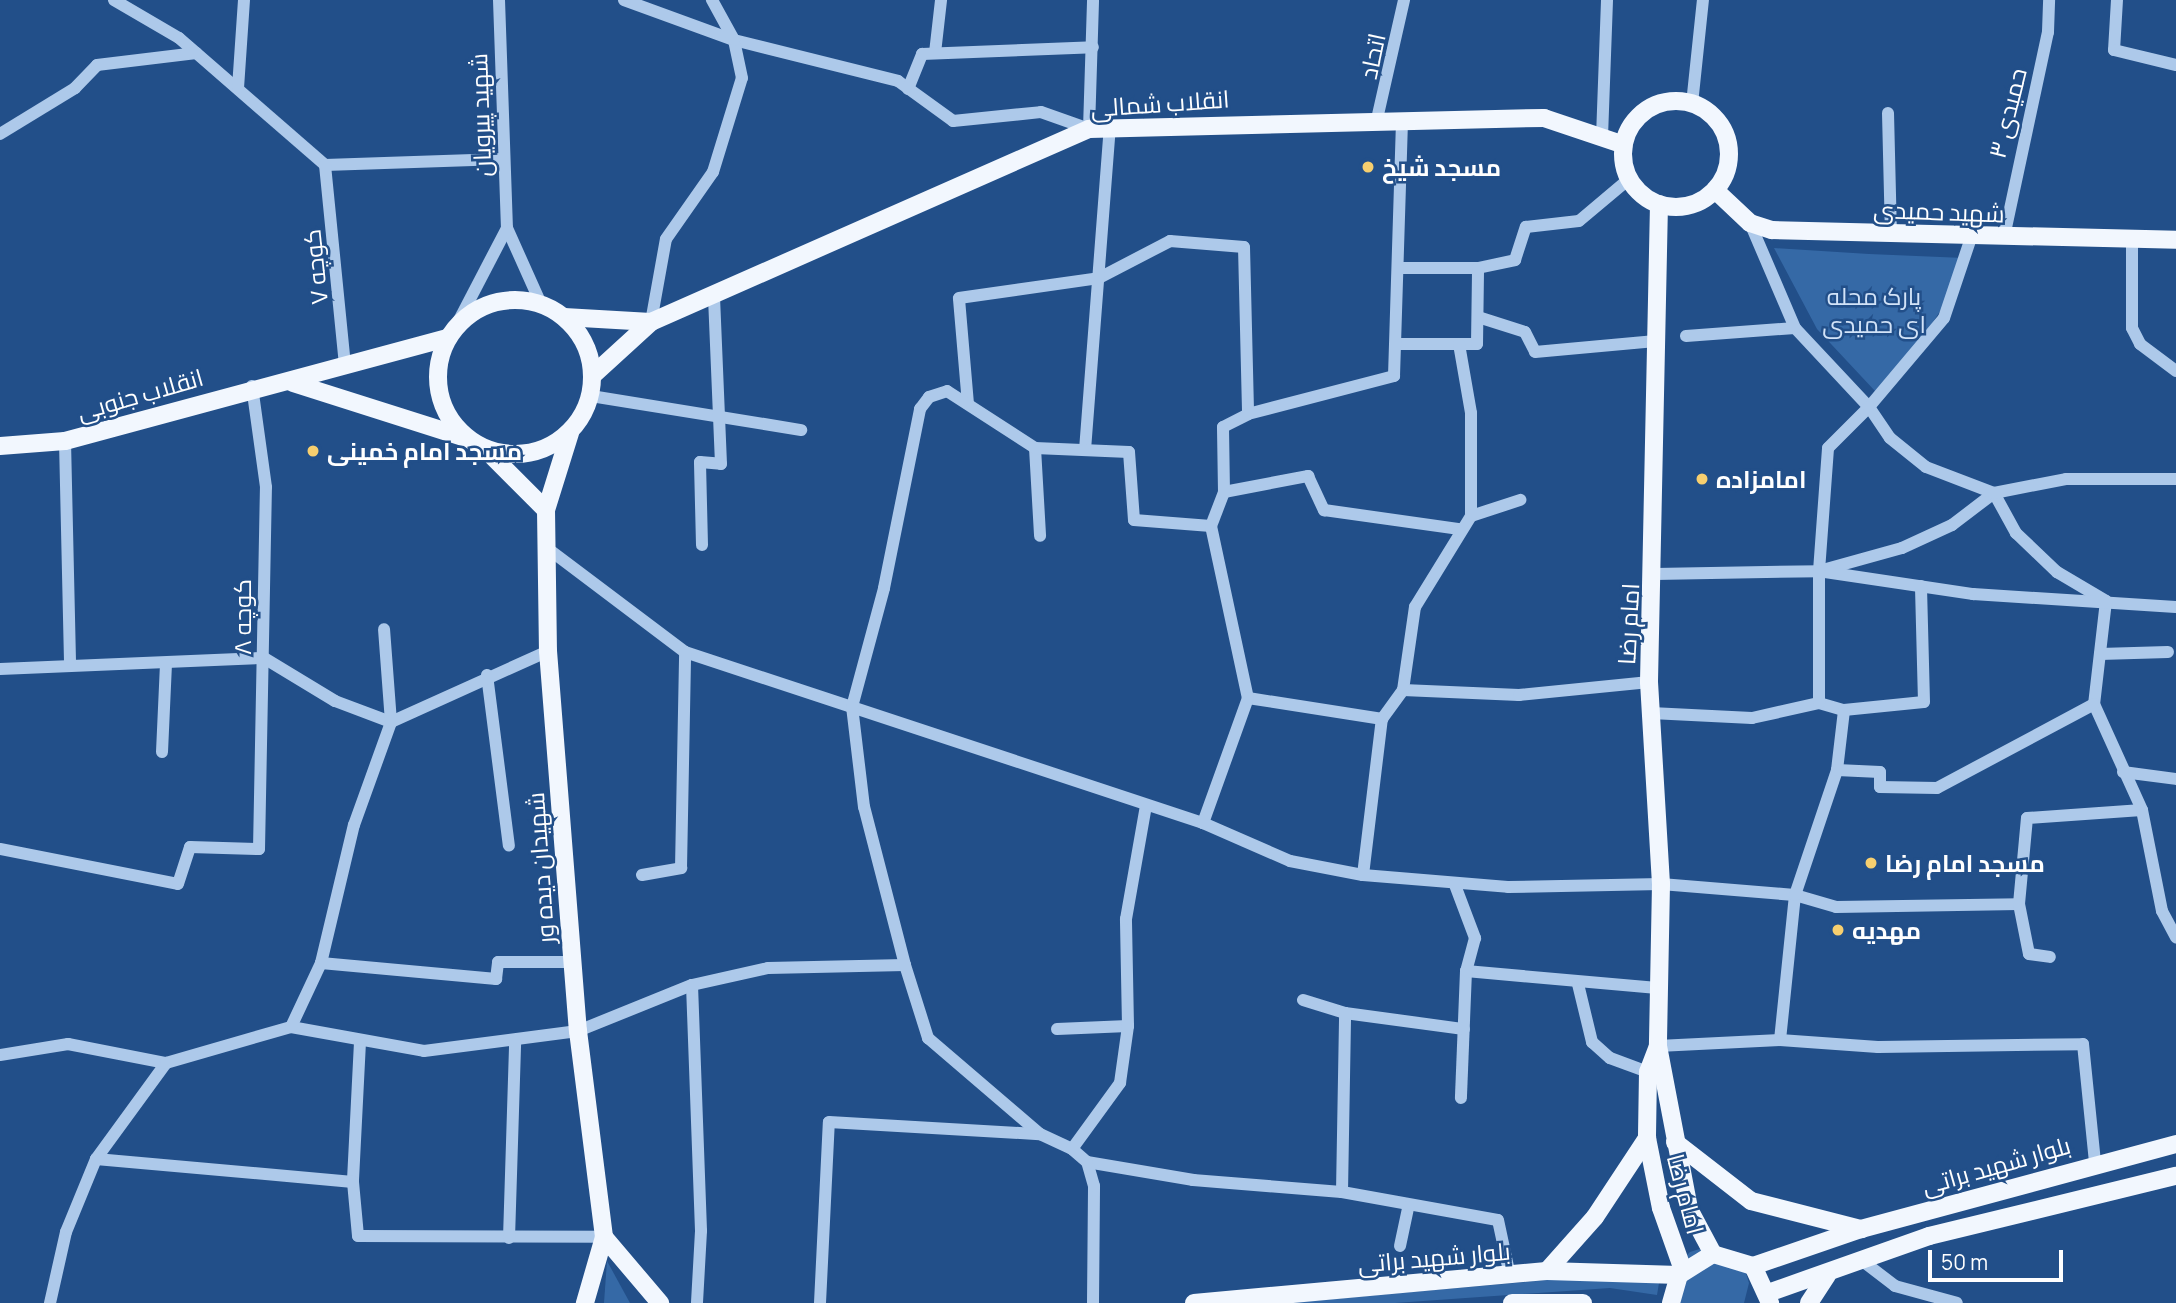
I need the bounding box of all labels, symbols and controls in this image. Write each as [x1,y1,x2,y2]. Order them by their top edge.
street label: اتحاد [1353,31,1391,81]
street label: شهید پیرویان [463,53,497,177]
street label: حمیدی ۳ [1982,65,2032,161]
street label: انقلاب شمالی [1090,84,1230,122]
place label: مسجد شیخ [1382,153,1501,181]
marker: مسجد شیخ [1360,159,1376,175]
street label: شهید حمیدی [1873,194,2005,228]
street label: کوچه ۷ [297,228,333,306]
park label: پارک محله ای حمیدی [1822,282,1926,338]
street label: انقلاب جنوبی [74,362,206,426]
place label: مسجد امام خمینی [327,437,522,465]
marker: مسجد امام خمینی [305,443,321,459]
place label: امامزاده [1716,465,1806,493]
marker: امامزاده [1694,471,1710,487]
street label: کوچه ۸ [228,579,256,655]
street label: امام رضا [1611,582,1645,666]
street label: شهیدان دیده ور [520,791,560,945]
place label: مسجد امام رضا [1885,849,2045,877]
marker: مسجد امام رضا [1863,855,1879,871]
place label: مهدیه [1852,916,1921,944]
marker: مهدیه [1830,922,1846,938]
street label: بلوار شهید براتی [1918,1130,2074,1200]
street label: امام رضا [1661,1151,1711,1237]
street label: بلوار شهید براتی [1356,1236,1512,1278]
scale bar [1931,1236,2066,1280]
text: 50 m [1941,1248,1988,1276]

